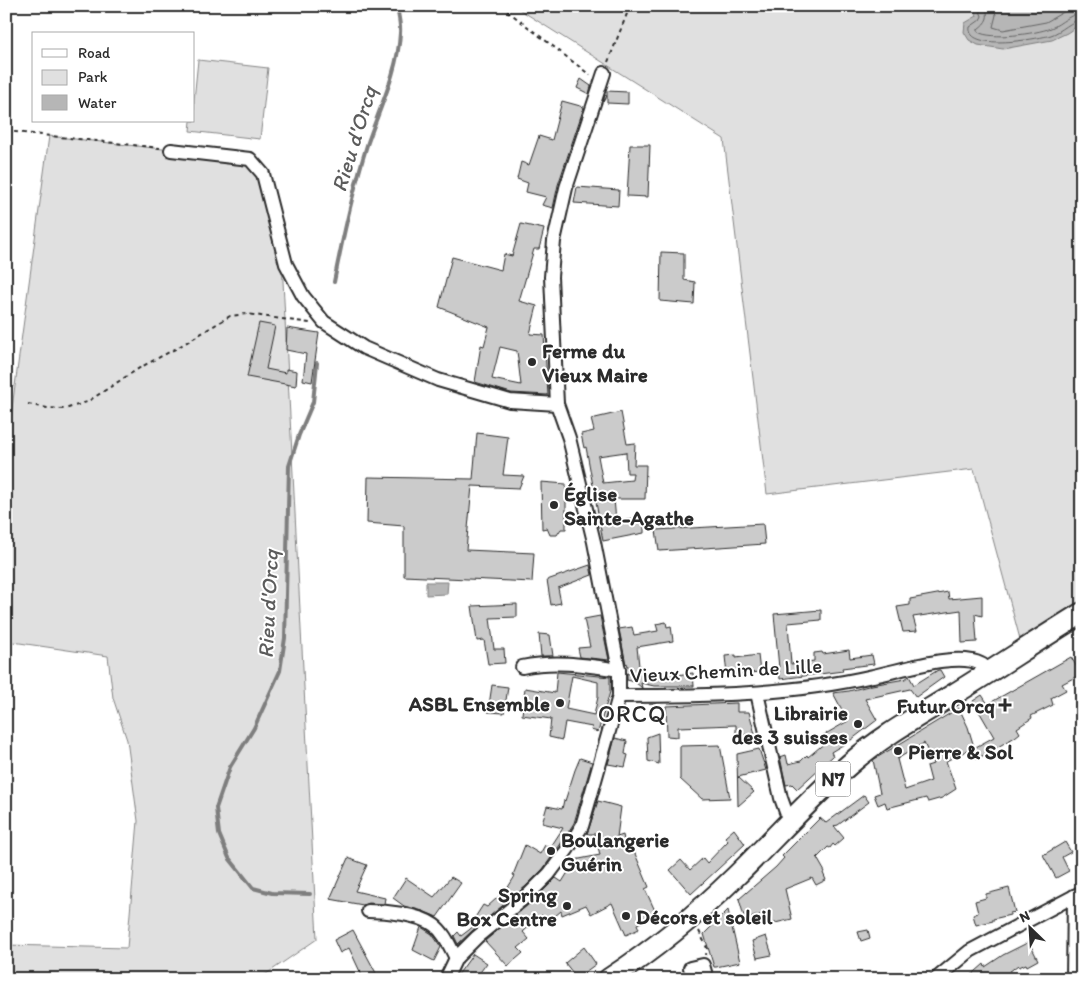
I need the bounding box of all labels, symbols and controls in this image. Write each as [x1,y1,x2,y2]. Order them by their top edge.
legend [32,32,195,122]
text: Road [78,44,111,62]
text: Park [78,68,108,86]
water label: Rieu d'Orcq [325,81,383,195]
text: Water [78,94,117,112]
place label: Ferme du Vieux Maire [542,338,648,387]
marker: Ferme du Vieux Maire [526,356,538,368]
place label: Église Sainte-Agathe [564,481,694,531]
marker: Église Sainte-Agathe [548,499,560,511]
water label: Rieu d'Orcq [252,547,284,659]
street label: Vieux Chemin de Lille [629,652,823,688]
place label: ASBL Ensemble [408,691,550,716]
place label: Futur Orcq [897,693,995,719]
marker: ASBL Ensemble [554,697,566,709]
district label: ORCQ [598,699,666,728]
marker: Futur Orcq [999,699,1011,711]
place label: Librairie des 3 suisses [732,700,848,749]
marker: Librairie des 3 suisses [852,718,864,730]
place label: Pierre & Sol [908,739,1014,764]
marker: Pierre & Sol [892,745,904,757]
road number: N7 [816,762,850,796]
place label: Boulangerie Guérin [561,827,669,876]
marker: Boulangerie Guérin [545,845,557,857]
place label: Spring Box Centre [457,882,558,931]
marker: Spring Box Centre [561,900,573,912]
north arrow [1006,902,1056,952]
place label: Décors et soleil [636,904,774,929]
text: N [1017,907,1033,926]
marker: Décors et soleil [620,910,632,922]

